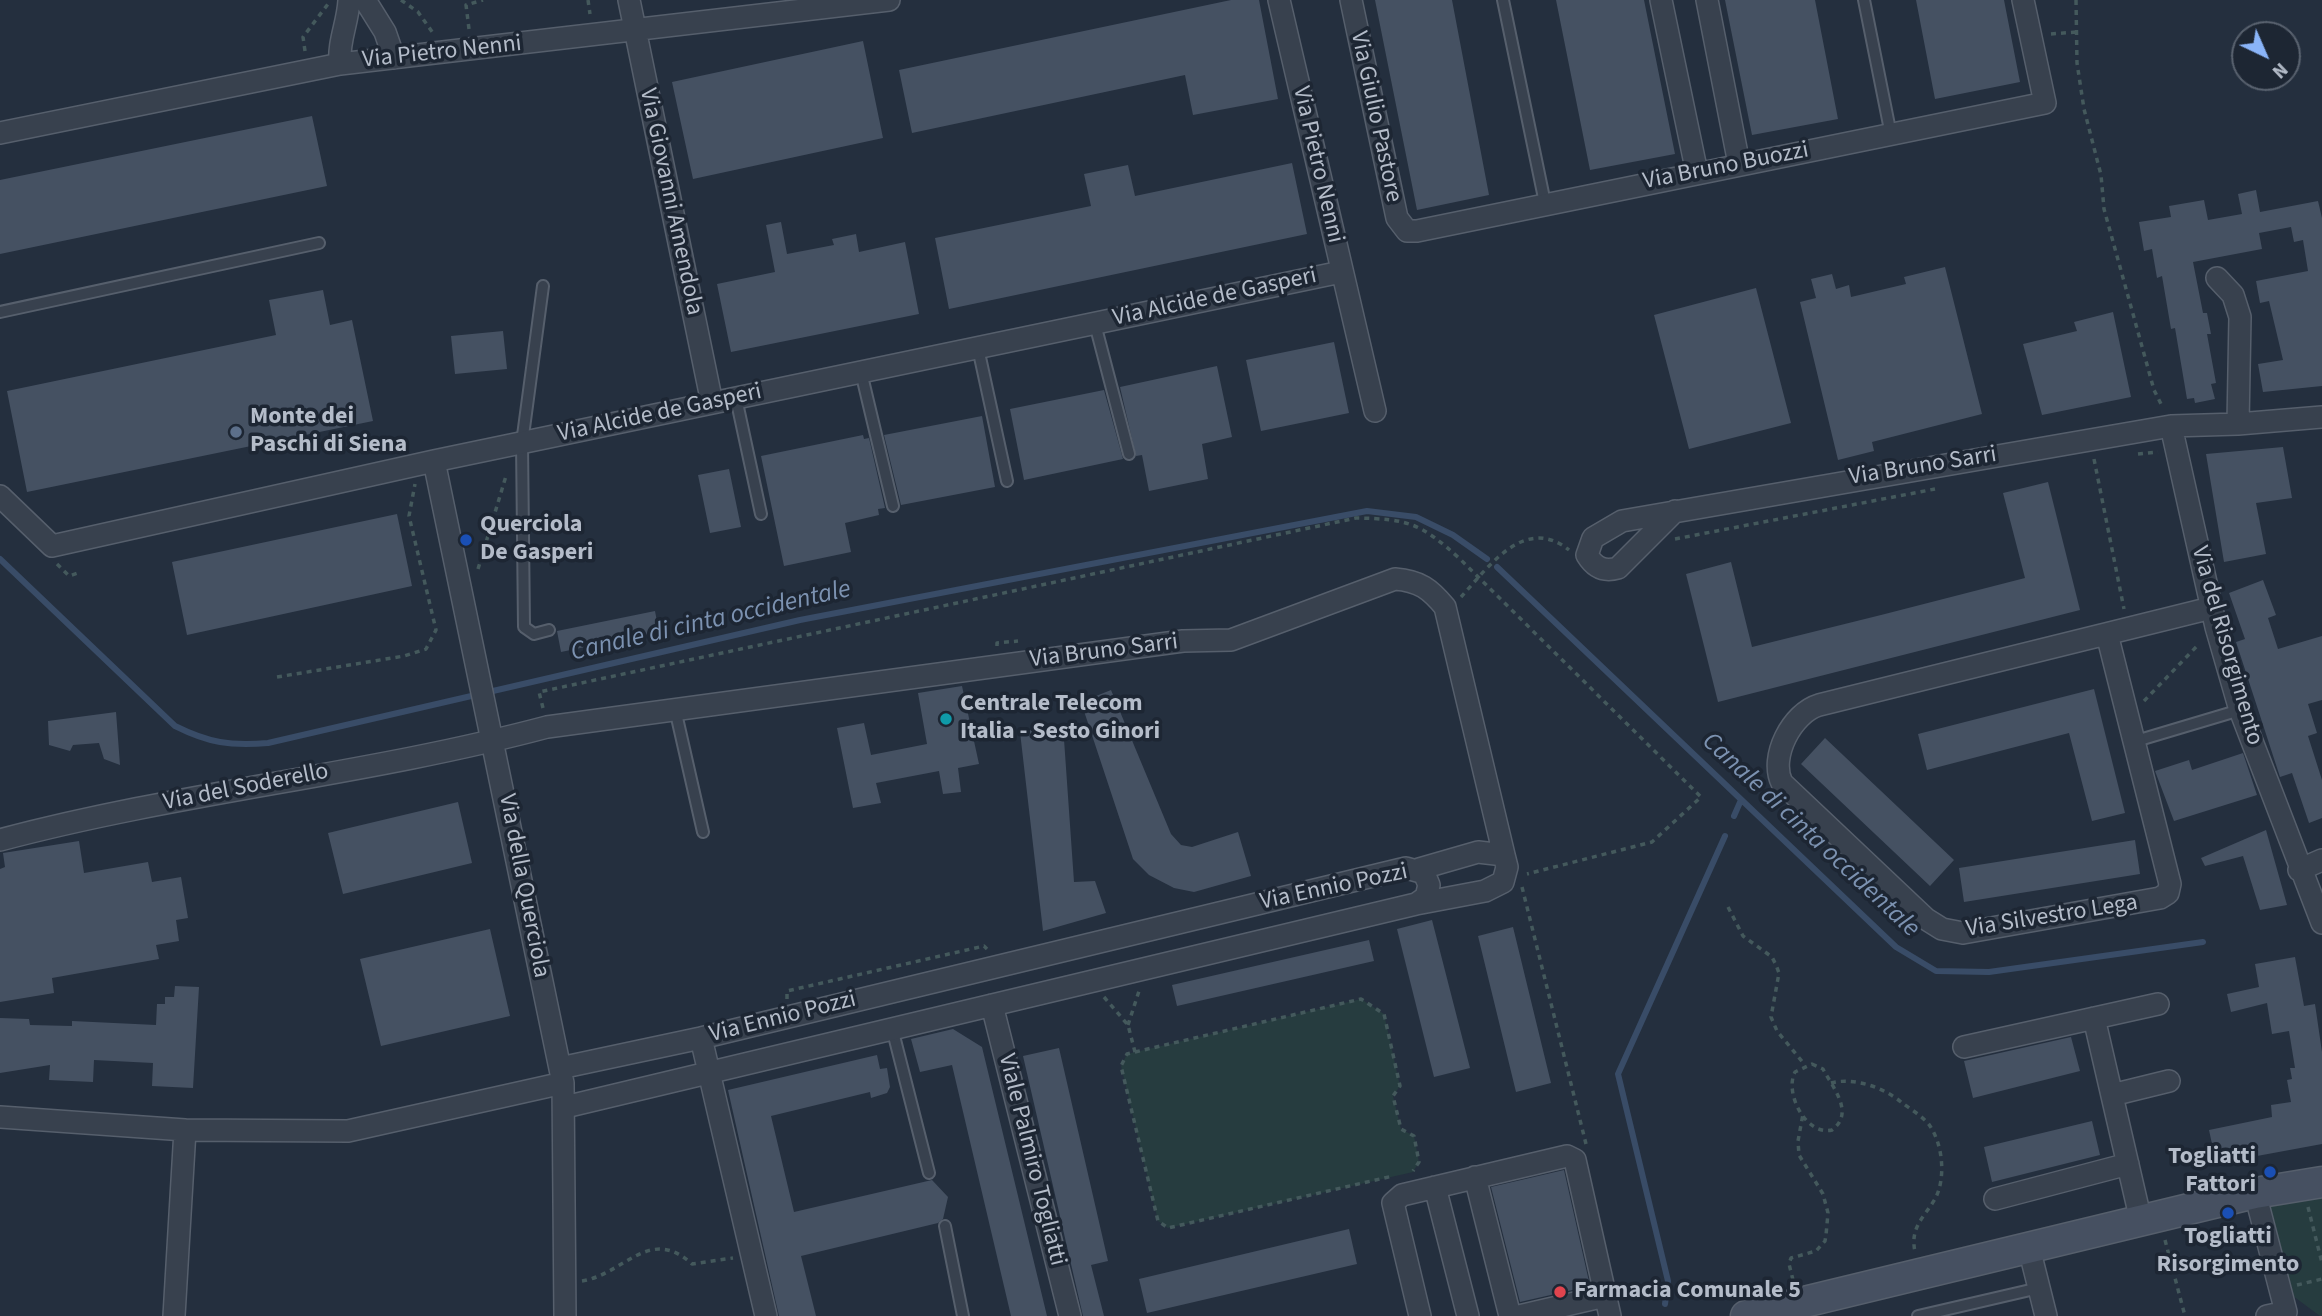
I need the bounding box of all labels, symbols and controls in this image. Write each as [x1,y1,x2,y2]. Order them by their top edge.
north arrow [2231,21,2301,91]
street label: Via Giulio Pastore [1343,29,1407,205]
street label: Via Pietro Nenni [361,30,523,76]
text: N [2266,56,2293,84]
street label: Via Pietro Nenni [1285,84,1349,246]
street label: Via Giovanni Amendola [632,86,708,318]
street label: Via Bruno Buozzi [1641,137,1811,197]
street label: Via Alcide de Gasperi [1110,262,1320,334]
street label: Via Alcide de Gasperi [555,378,765,450]
place label: Monte dei Paschi di Siena [250,404,407,460]
marker: Monte dei Paschi di Siena [228,424,244,440]
street label: Via Bruno Sarri [1847,441,1999,493]
place label: Querciola De Gasperi [480,512,593,568]
marker: Querciola De Gasperi [458,532,474,548]
street label: Via del Risorgimento [2184,543,2268,749]
water label: Canale di cinta occidentale [568,575,854,669]
street label: Via Bruno Sarri [1028,629,1180,675]
place label: Centrale Telecom Italia - Sesto Ginori [960,691,1160,747]
marker: Centrale Telecom Italia - Sesto Ginori [938,711,954,727]
water label: Canale di cinta occidentale [1695,727,1925,945]
street label: Via del Soderello [161,758,331,818]
street label: Via della Querciola [491,792,555,980]
street label: Via Ennio Pozzi [1258,858,1410,918]
street label: Via Silvestro Lega [1964,889,2140,945]
street label: Via Ennio Pozzi [707,986,859,1050]
street label: Viale Palmiro Togliatti [991,1051,1071,1269]
place label: Togliatti Fattori [2168,1144,2256,1200]
marker: Togliatti Fattori [2262,1164,2278,1180]
marker: Togliatti Risorgimento [2220,1205,2236,1221]
place label: Togliatti Risorgimento [2157,1224,2299,1280]
place label: Farmacia Comunale 5 [1574,1278,1801,1306]
marker: Farmacia Comunale 5 [1552,1284,1568,1300]

